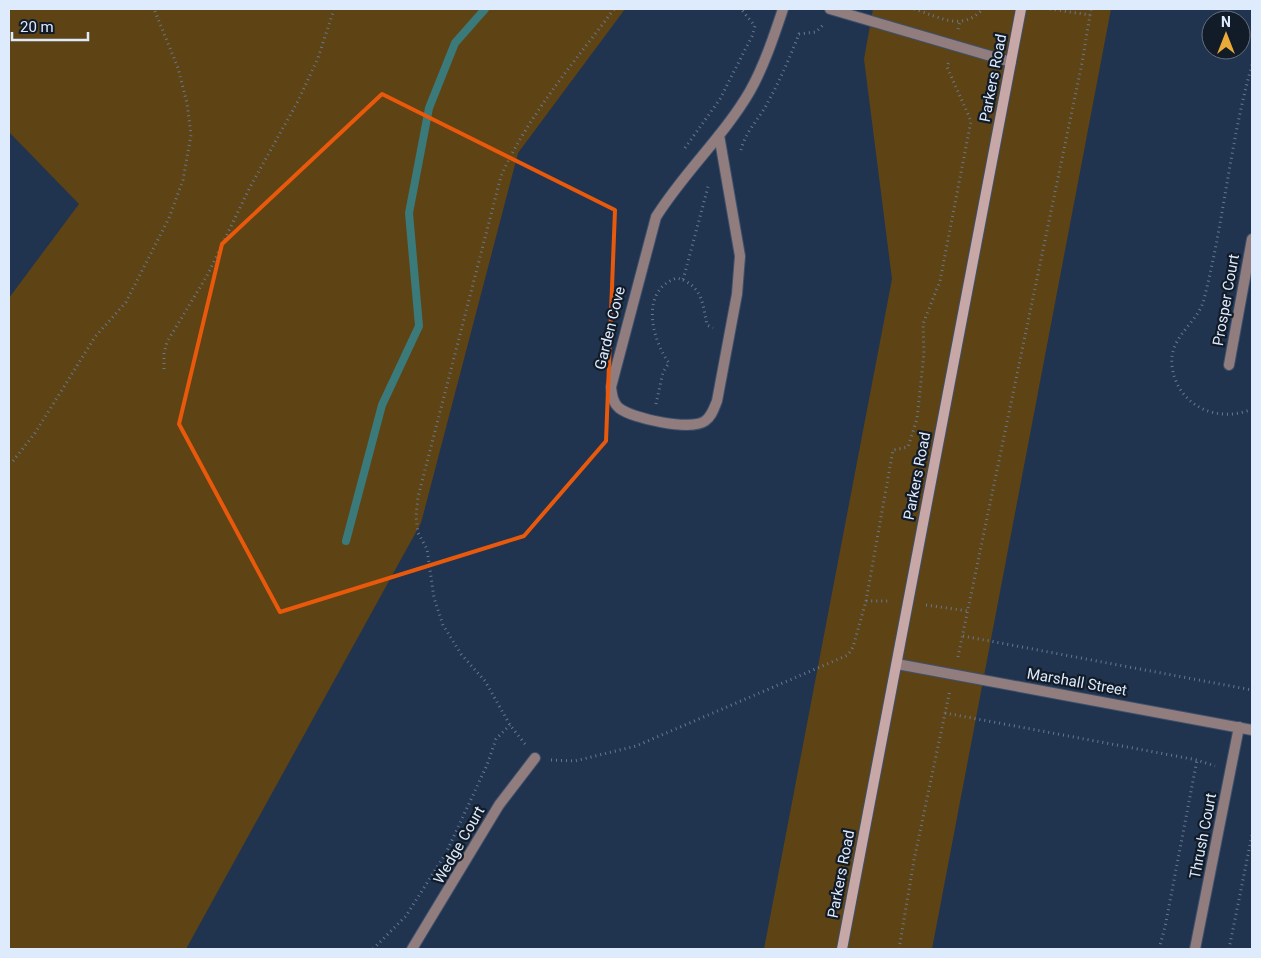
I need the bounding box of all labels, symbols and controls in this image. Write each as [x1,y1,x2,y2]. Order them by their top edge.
scale bar [12,10,89,42]
north arrow [1201,10,1251,60]
text: N [1221,14,1231,30]
text: 20 m [20,18,54,36]
street label: Parkers Road [976,33,1010,123]
street label: Prosper Court [1209,253,1243,347]
street label: Garden Cove [591,285,629,371]
street label: Parkers Road [900,431,934,521]
street label: Marshall Street [1026,664,1128,700]
street label: Thrush Court [1186,791,1220,881]
street label: Wedge Court [430,803,488,887]
street label: Parkers Road [824,829,858,919]

